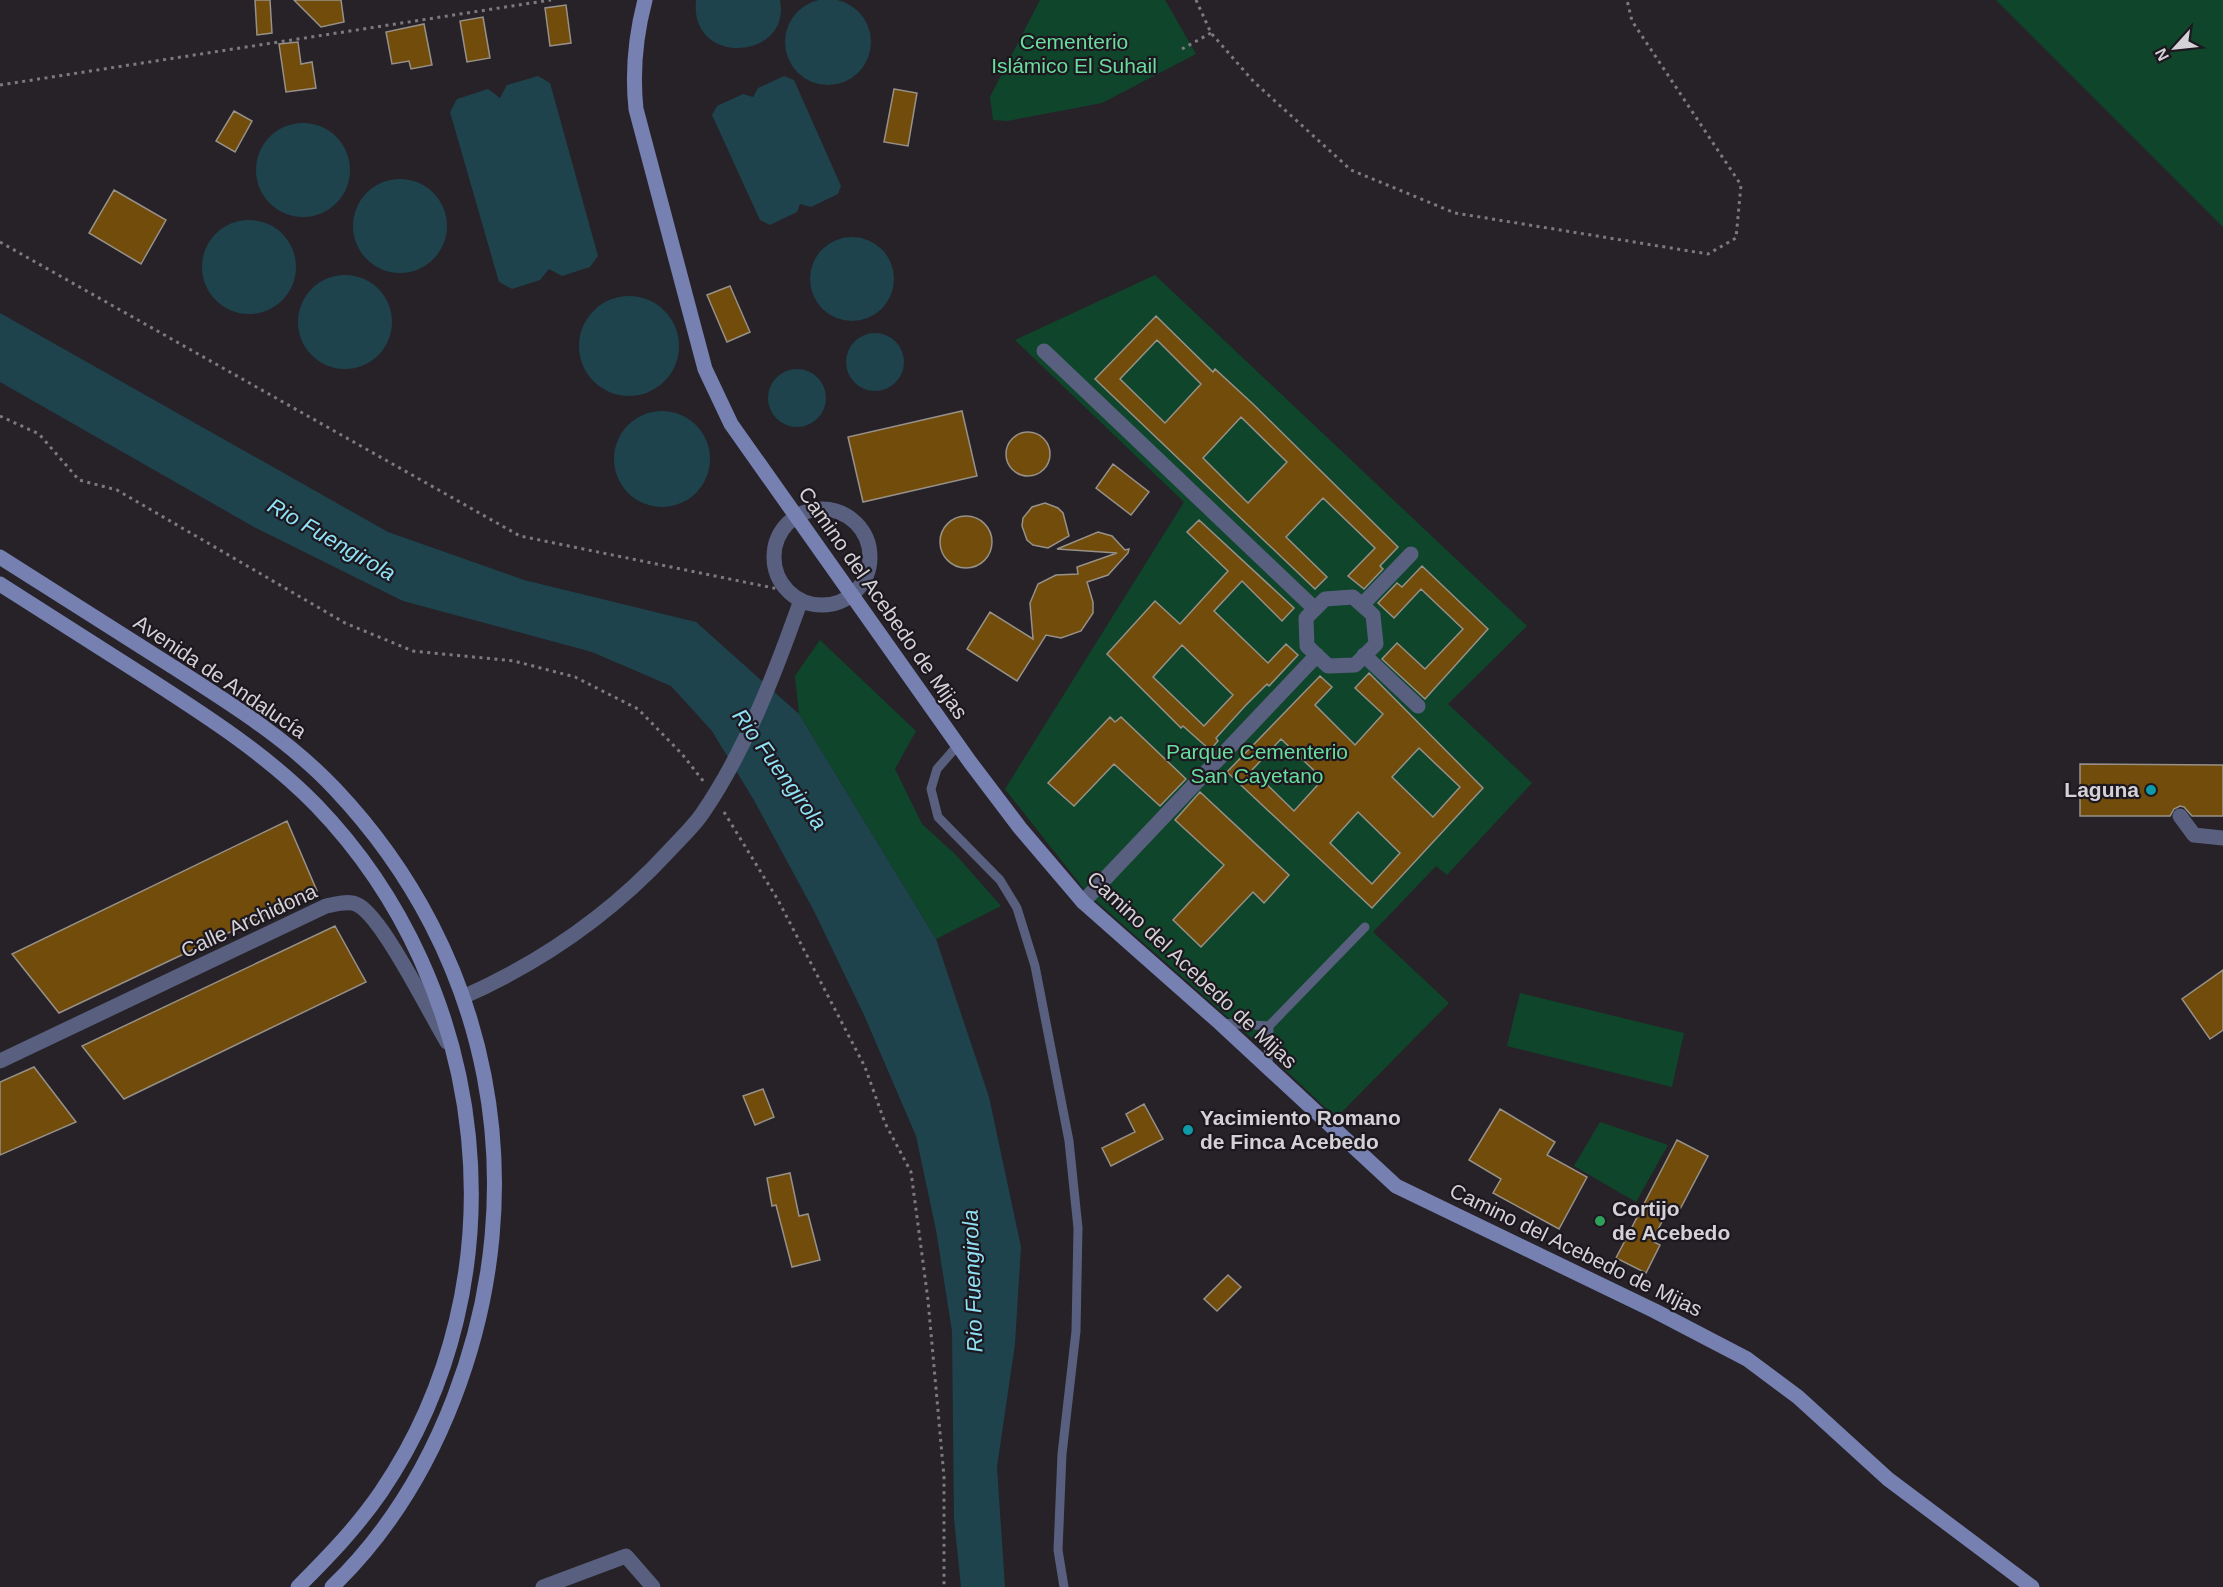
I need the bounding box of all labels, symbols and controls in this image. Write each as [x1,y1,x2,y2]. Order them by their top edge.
north arrow [2145,18,2205,78]
park label: Cementerio Islámico El Suhail [991,30,1157,77]
text: N [2152,46,2172,64]
street label: Camino del Acebedo de Mijas [794,482,973,723]
water label: Rio Fuengirola [264,493,400,586]
street label: Avenida de Andalucía [130,610,311,743]
water label: Rio Fuengirola [727,704,832,835]
park label: Parque Cementerio San Cayetano [1166,740,1348,787]
place label: Laguna [2064,778,2139,801]
marker: Laguna [2144,783,2158,797]
street label: Camino del Acebedo de Mijas [1083,866,1302,1073]
street label: Calle Archidona [177,879,321,962]
place label: Yacimiento Romano de Finca Acebedo [1200,1106,1401,1153]
marker: Yacimiento Romano de Finca Acebedo [1181,1123,1195,1137]
street label: Camino del Acebedo de Mijas [1446,1178,1706,1321]
place label: Cortijo de Acebedo [1612,1197,1730,1244]
water label: Rio Fuengirola [958,1209,987,1353]
marker: Cortijo de Acebedo [1593,1214,1607,1228]

